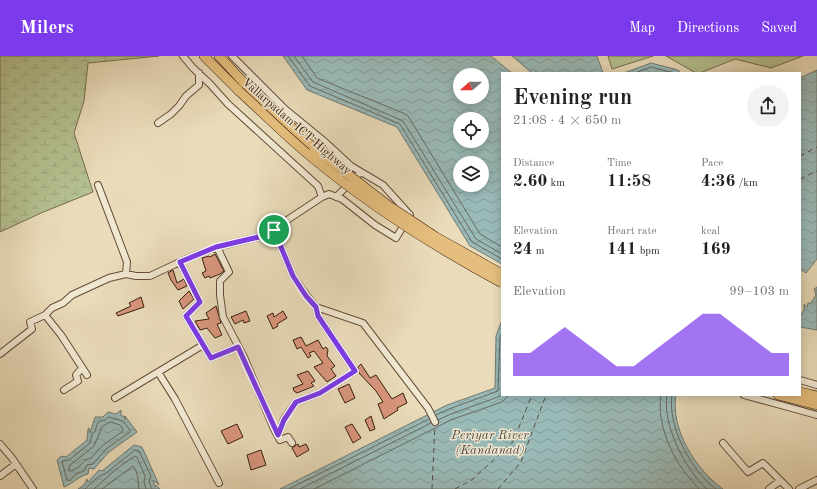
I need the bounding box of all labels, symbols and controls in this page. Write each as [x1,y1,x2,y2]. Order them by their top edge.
text: Milers [20,19,74,38]
text: Map [629,21,655,35]
text: Directions [677,21,739,35]
text: Saved [761,21,797,35]
north arrow [453,68,489,104]
map controls [453,68,489,192]
street label: Vallarpadam ICT Highway [239,76,354,178]
button: share [747,85,789,127]
text: Evening run [513,87,632,109]
button: locate [453,112,489,148]
text: 21:08 · 4 × 650 m [513,114,621,127]
button: layers [453,156,489,192]
text: Distance [513,158,554,169]
text: Time [607,158,632,169]
text: Pace [701,158,723,169]
text: 2.60 [513,173,547,190]
text: 11:58 [607,173,651,190]
text: 4:36 [701,173,735,190]
text: km [547,178,565,189]
text: /km [735,178,758,189]
pin [257,213,291,247]
icon: arrive [263,219,285,241]
text: Elevation [513,226,558,237]
text: Heart rate [607,226,656,237]
text: kcal [701,226,720,237]
text: 24 [513,241,533,258]
text: 141 [607,241,637,258]
text: 169 [701,241,731,258]
text: m [533,246,545,257]
text: bpm [637,246,660,257]
text: Elevation [513,285,566,298]
text: 99–103 m [729,285,789,298]
water label: Periyar River (Kandanad) [450,429,529,457]

